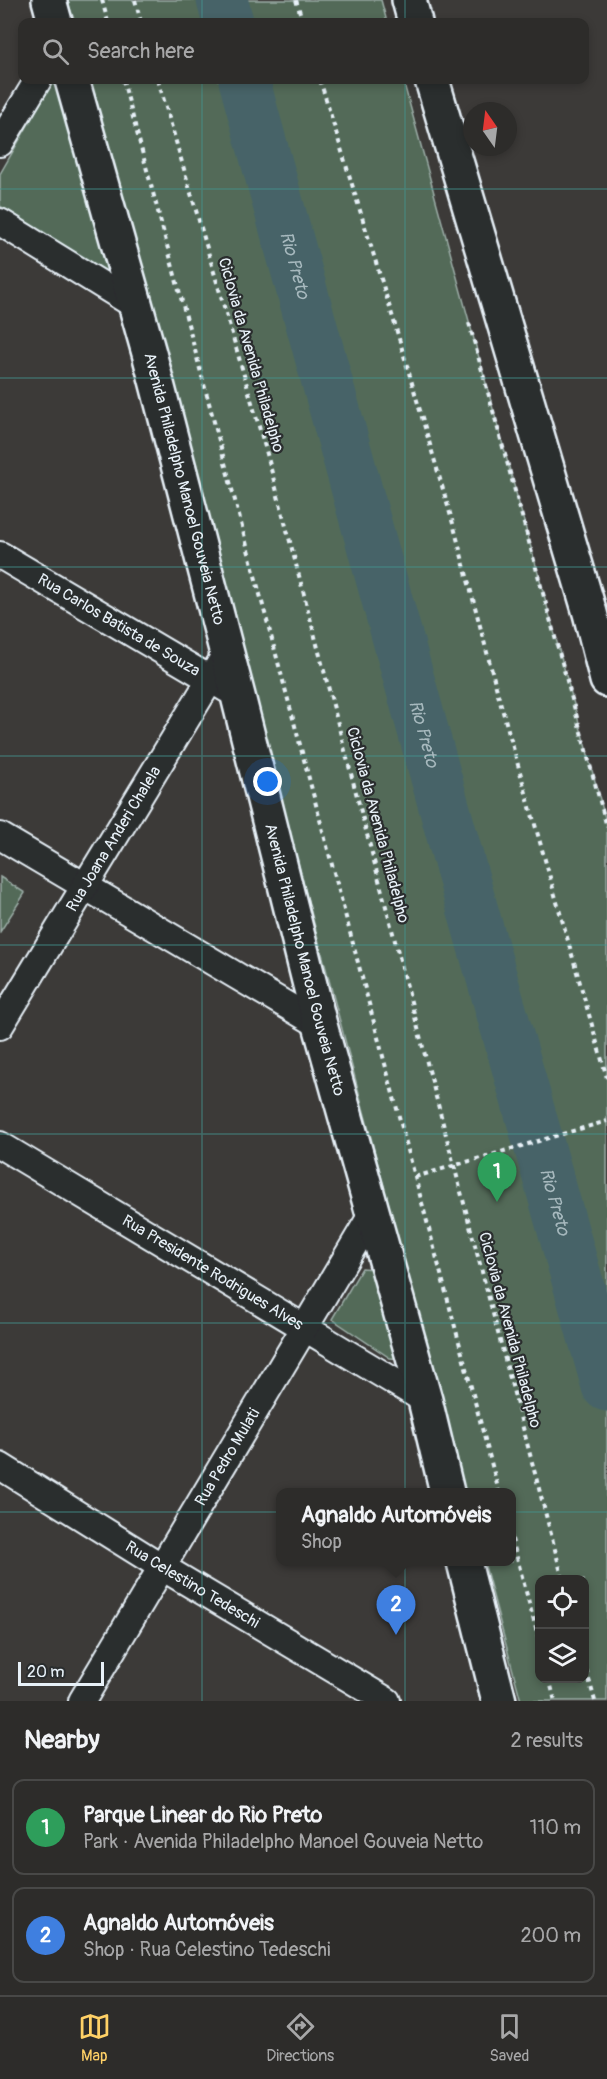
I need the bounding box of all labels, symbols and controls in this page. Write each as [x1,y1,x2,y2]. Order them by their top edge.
search box [18,18,589,84]
icon: search [39,35,72,68]
text: Search here [87,37,194,65]
north arrow [463,102,517,156]
water label: Rio Preto [275,229,316,303]
street label: Ciclovia da Avenida Philadelpho [214,255,289,455]
street label: Avenida Philadelpho Manoel Gouveia Netto [139,351,229,628]
street label: Rua Carlos Batista de Souza [34,569,204,681]
water label: Rio Preto [404,698,444,771]
street label: Ciclovia da Avenida Philadelpho [342,725,414,925]
street label: Rua Joana Anderi Chalela [62,762,165,915]
your location [253,767,282,796]
street label: Avenida Philadelpho Manoel Gouveia Netto [260,821,349,1099]
pin: 1 [478,1152,516,1202]
water label: Rio Preto [535,1165,576,1239]
street label: Rua Presidente Rodrigues Alves [118,1211,307,1335]
street label: Ciclovia da Avenida Philadelpho [474,1230,546,1430]
street label: Rua Pedro Mulati [191,1405,264,1509]
popup [276,1488,516,1566]
text: Agnaldo Automóveis [301,1501,491,1529]
text: Shop [301,1529,342,1554]
street label: Rua Celestino Tedeschi [122,1537,263,1633]
map controls [535,1575,589,1683]
button: locate [535,1575,589,1629]
pin: 2 [376,1586,416,1635]
button: layers [535,1629,589,1683]
scale bar [18,1659,104,1686]
text: 20 m [27,1662,65,1682]
text: Nearby [24,1724,100,1756]
text: 2 results [511,1728,583,1753]
text: Parque Linear do Rio Preto [83,1801,322,1829]
text: 1 [42,1815,49,1840]
text: 110 m [530,1815,581,1840]
text: Park · Avenida Philadelpho Manoel Gouveia Netto [83,1829,483,1854]
text: Agnaldo Automóveis [83,1909,274,1937]
text: 2 [40,1923,51,1948]
text: 200 m [520,1923,581,1948]
text: Shop · Rua Celestino Tedeschi [83,1937,331,1962]
tab: Map [78,2010,111,2066]
tab: Directions [266,2010,334,2066]
tab: Saved [490,2010,529,2066]

